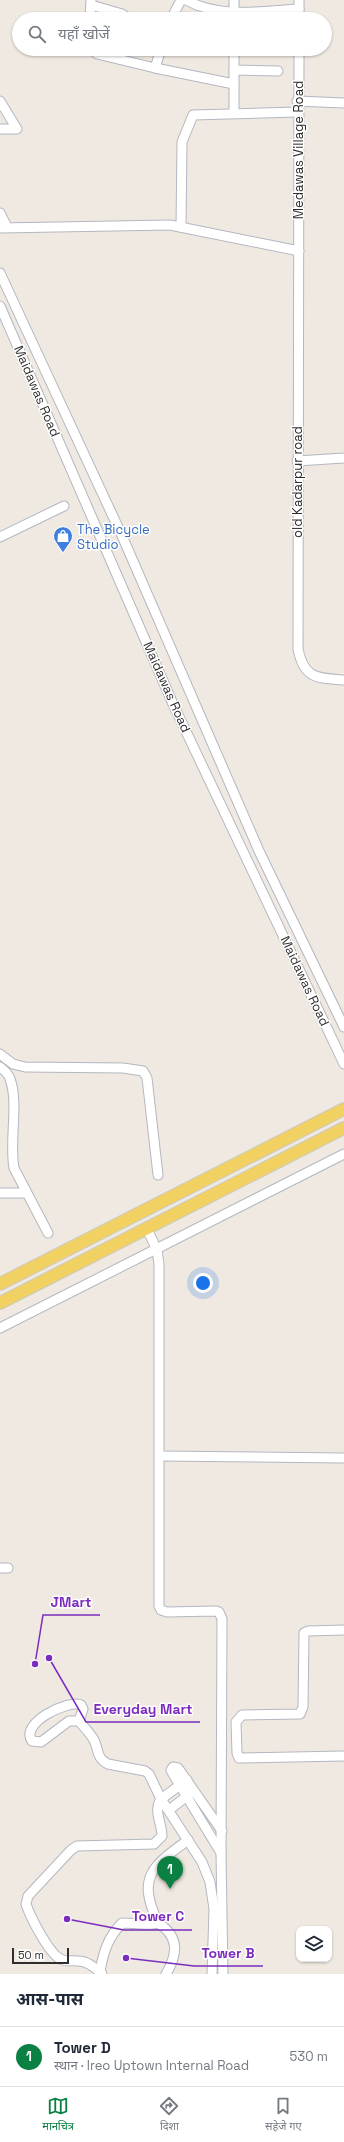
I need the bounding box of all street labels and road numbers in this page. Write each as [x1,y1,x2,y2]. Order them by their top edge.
street label: Medawas Village Road [290,81,307,219]
street label: Maidawas Road [10,343,64,439]
street label: old Kadarpur road [289,426,306,538]
street label: Maidawas Road [139,639,195,735]
street label: Maidawas Road [277,933,333,1029]

